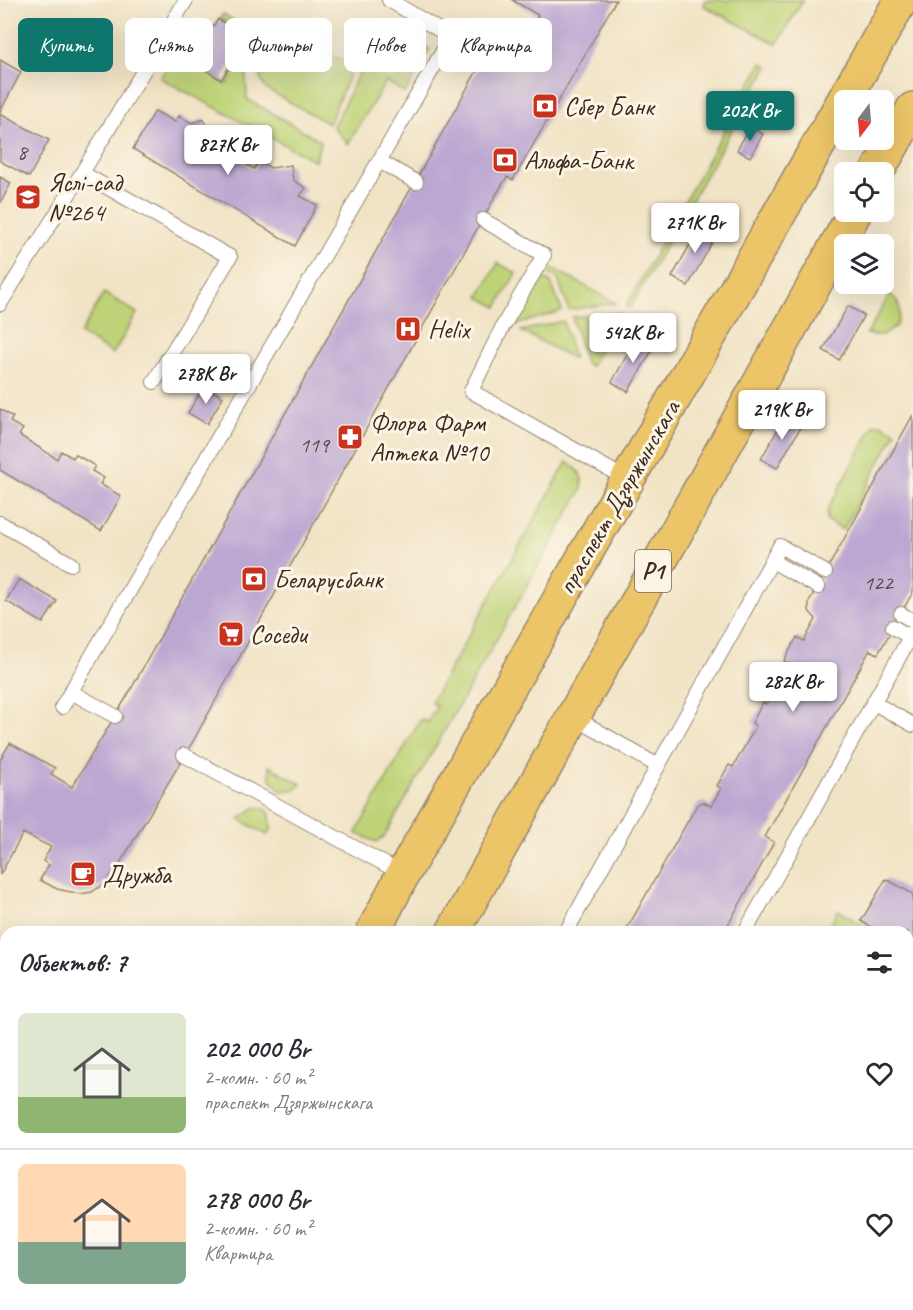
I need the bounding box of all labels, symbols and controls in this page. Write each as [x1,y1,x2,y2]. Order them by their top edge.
chip: Купить [18,18,113,72]
chip: Снять [125,18,213,72]
chip: Фильтры [225,18,332,72]
chip: Новое [344,18,426,72]
chip: Квартира [438,18,552,72]
place label: Сбер Банк [564,90,656,123]
north arrow [834,90,894,150]
map controls [834,90,894,294]
bank icon: Сбер Банк [530,91,560,121]
pin: 202K Br [695,91,805,142]
text: 202K Br [720,98,780,123]
pin: 827K Br [173,125,283,176]
text: 827K Br [198,132,258,157]
house number: 8 [17,138,29,166]
place label: Альфа-Банк [524,144,635,177]
bank icon: Альфа-Банк [490,145,520,175]
button: locate [834,162,894,222]
place label: Яслі-сад №264 [48,166,124,229]
school or university icon: Яслі-сад №264 [13,182,43,212]
pin: 271K Br [640,203,750,254]
text: 271K Br [665,210,725,235]
button: layers [834,234,894,294]
place label: Helix [428,313,472,346]
pin: 542K Br [578,313,688,364]
hospital icon: Helix [393,314,423,344]
text: 542K Br [603,320,663,345]
pin: 278K Br [151,354,261,405]
text: 278K Br [176,361,236,386]
pin: 219K Br [727,390,837,441]
street label: праспект Дзяржынскага [550,393,689,601]
text: 219K Br [752,397,812,422]
place label: Флора Фарм Аптека №10 [370,406,491,469]
pharmacy icon: Флора Фарм Аптека №10 [335,422,365,452]
house number: 119 [299,431,331,459]
road number: Р1 [635,550,671,592]
place label: Беларусбанк [274,563,384,596]
bank icon: Беларусбанк [239,564,269,594]
house number: 122 [863,569,895,597]
place label: Соседи [250,618,309,651]
supermarket icon: Соседи [216,619,246,649]
pin: 282K Br [738,662,848,713]
text: 282K Br [763,669,823,694]
place label: Дружба [103,858,173,891]
cafe icon: Дружба [68,859,98,889]
text: Объектов: 7 [18,946,127,979]
icon: filters [863,946,896,979]
text: 202 000 Br [204,1032,310,1065]
icon: home [66,1037,138,1109]
icon: heart [863,1057,896,1090]
text: 2-комн. · 60 m² [204,1065,312,1090]
text: праспект Дзяржынскага [204,1090,372,1115]
text: 278 000 Br [204,1183,310,1216]
icon: home [66,1188,138,1260]
icon: heart [863,1208,896,1241]
text: 2-комн. · 60 m² [204,1216,312,1241]
text: Квартира [204,1241,272,1266]

